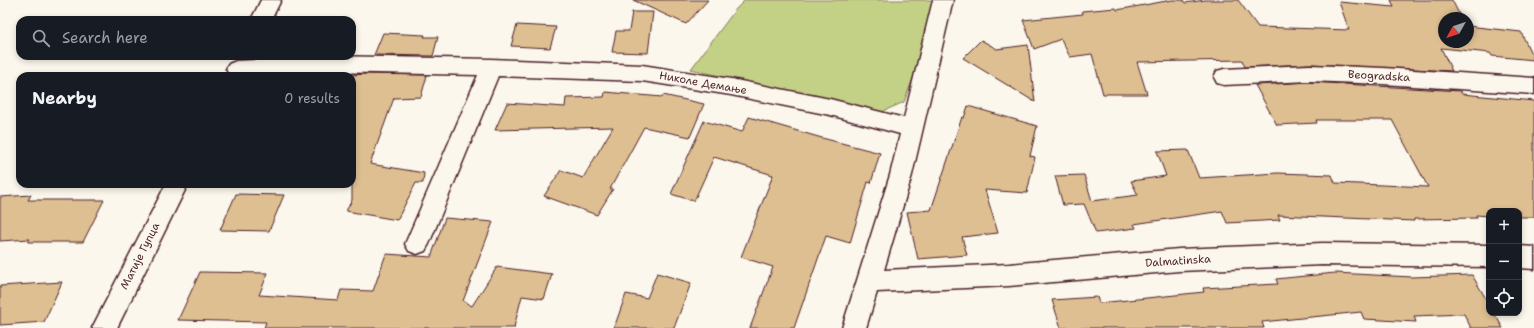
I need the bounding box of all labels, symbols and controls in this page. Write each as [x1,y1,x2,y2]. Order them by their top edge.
north arrow [1438,12,1474,48]
search box [16,16,356,60]
icon: search [30,27,52,49]
text: Search here [62,28,148,48]
street label: Beogradska [1348,67,1410,85]
street label: Николе Демање [658,68,748,98]
text: Nearby [32,87,97,109]
text: 0 results [284,90,340,107]
map controls [1486,208,1522,316]
button: + [1486,208,1522,244]
street label: Матије Гупца [117,220,163,292]
button: − [1486,244,1522,280]
street label: Dalmatinska [1145,251,1211,271]
button: locate [1486,280,1522,316]

